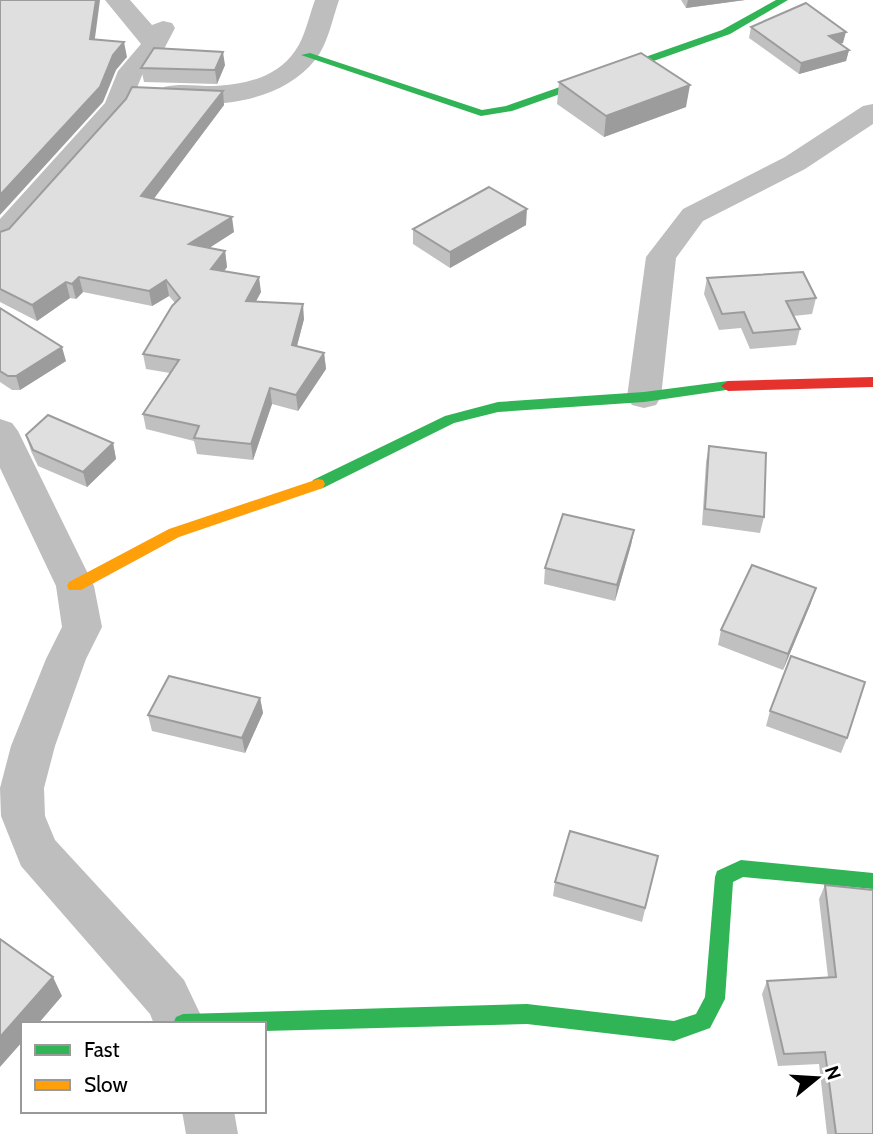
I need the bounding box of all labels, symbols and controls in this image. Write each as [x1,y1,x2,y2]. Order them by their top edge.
legend [21,1022,266,1113]
text: Fast [84,1037,120,1062]
north arrow [782,1043,852,1113]
text: N [820,1063,846,1083]
text: Slow [84,1072,128,1097]

